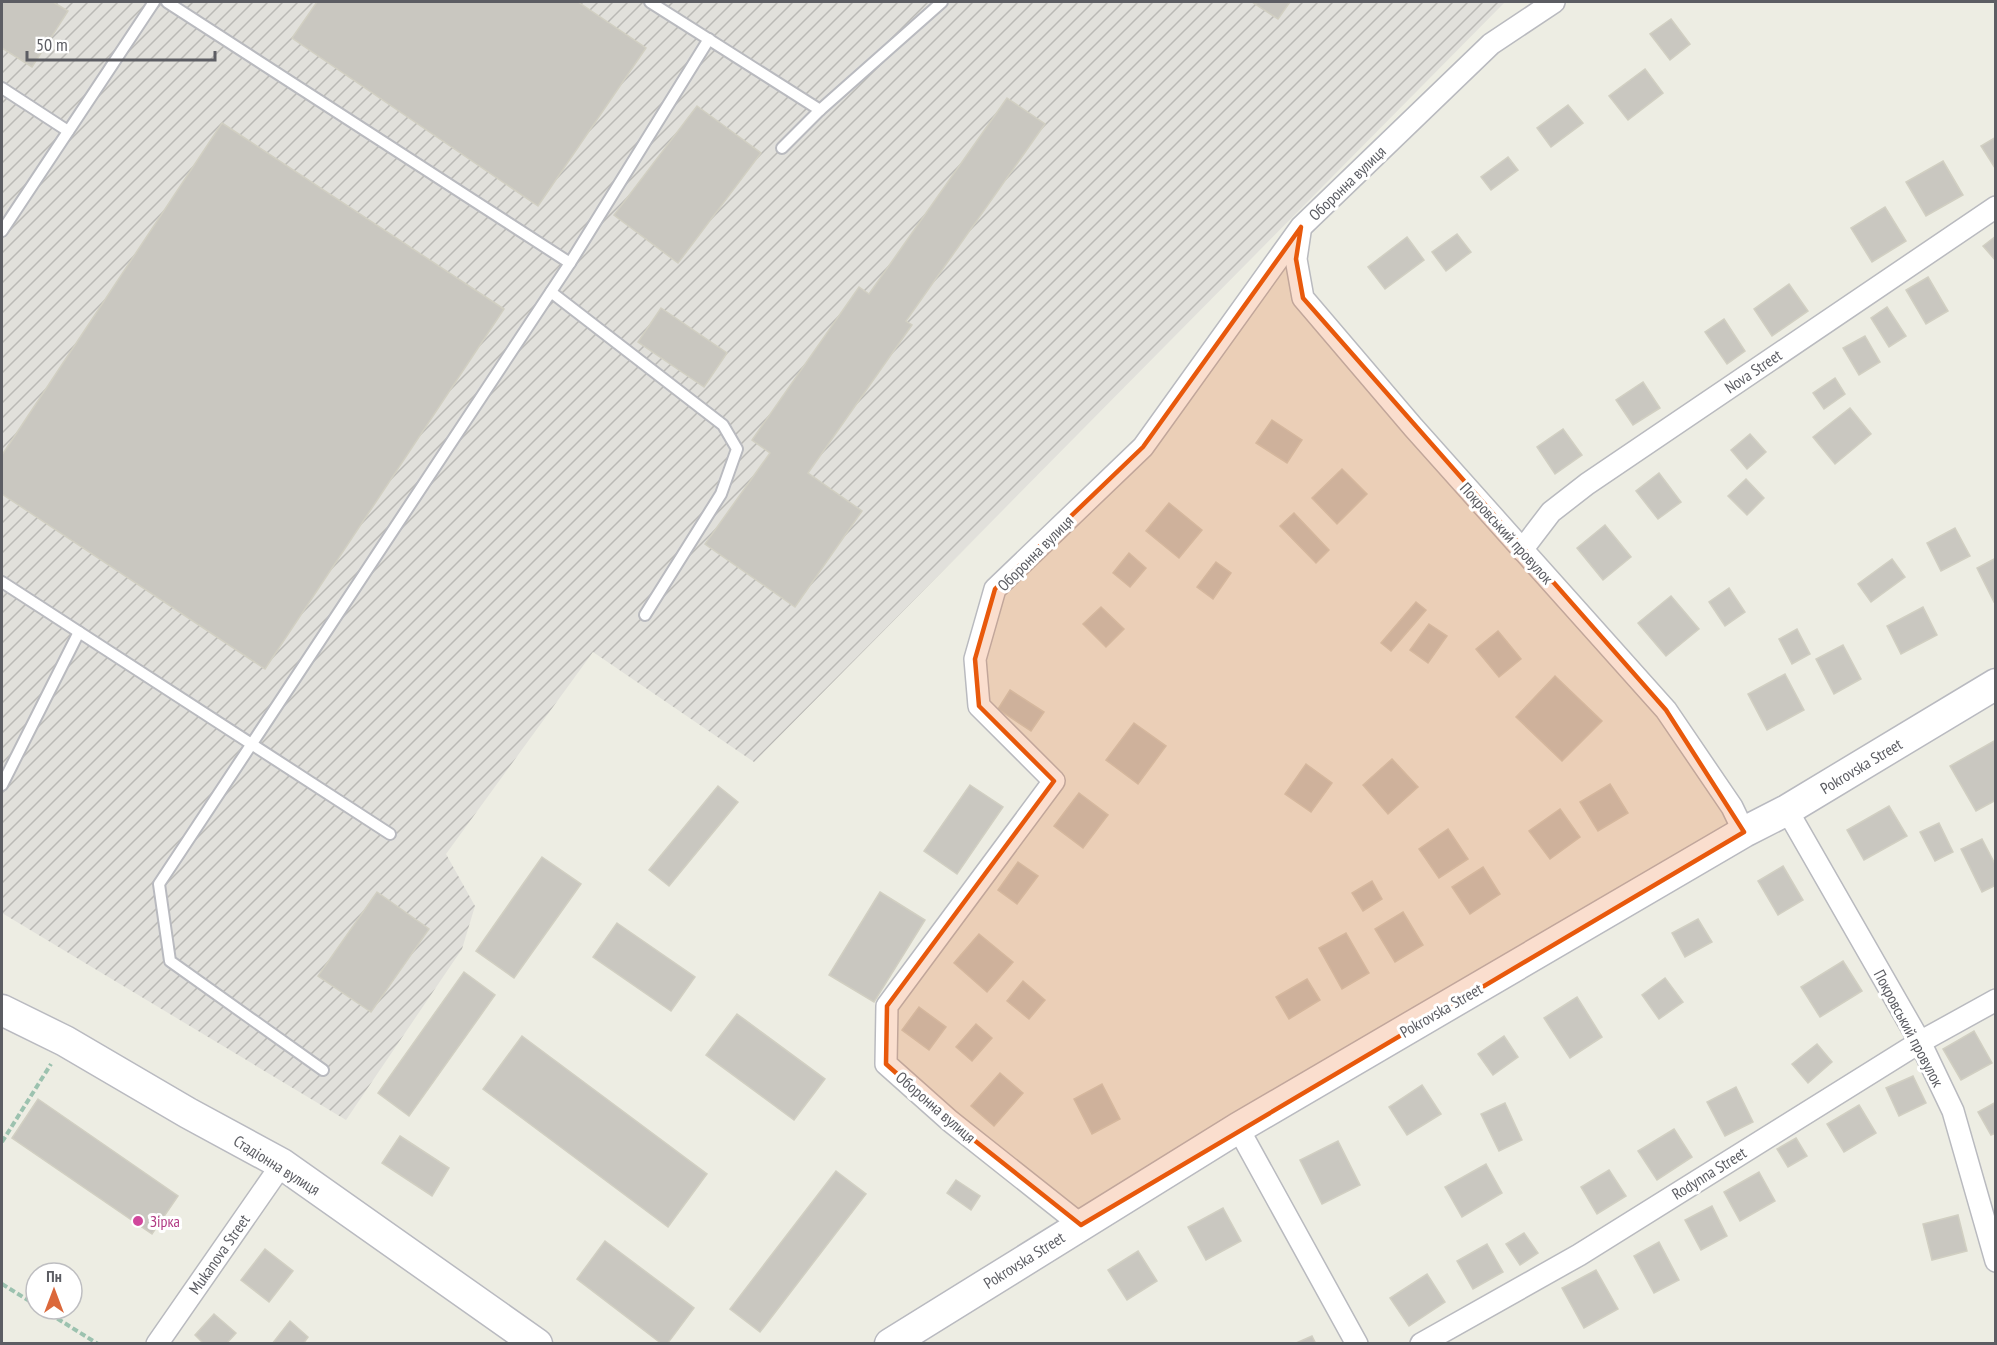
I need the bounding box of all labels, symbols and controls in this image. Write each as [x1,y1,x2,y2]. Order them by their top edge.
scale bar [27,24,214,62]
text: 50 m [36,33,68,56]
street label: Оборонна вулиця [1304,141,1390,225]
street label: Nova Street [1721,344,1786,397]
street label: Покровський провулок [1456,478,1558,589]
street label: Оборонна вулиця [993,511,1077,595]
street label: Pokrovska Street [1817,733,1906,798]
street label: Покровський провулок [1870,966,1949,1091]
street label: Pokrovska Street [1396,978,1486,1042]
street label: Оборонна вулиця [892,1067,980,1147]
street label: Стадіонна вулиця [230,1131,324,1199]
street label: Rodynna Street [1668,1142,1750,1204]
street label: Mukanova Street [184,1210,254,1298]
place label: Зірка [150,1211,180,1231]
marker: Зірка [131,1214,145,1228]
street label: Pokrovska Street [980,1227,1069,1293]
north arrow [24,1261,84,1321]
text: Пн [46,1266,62,1286]

